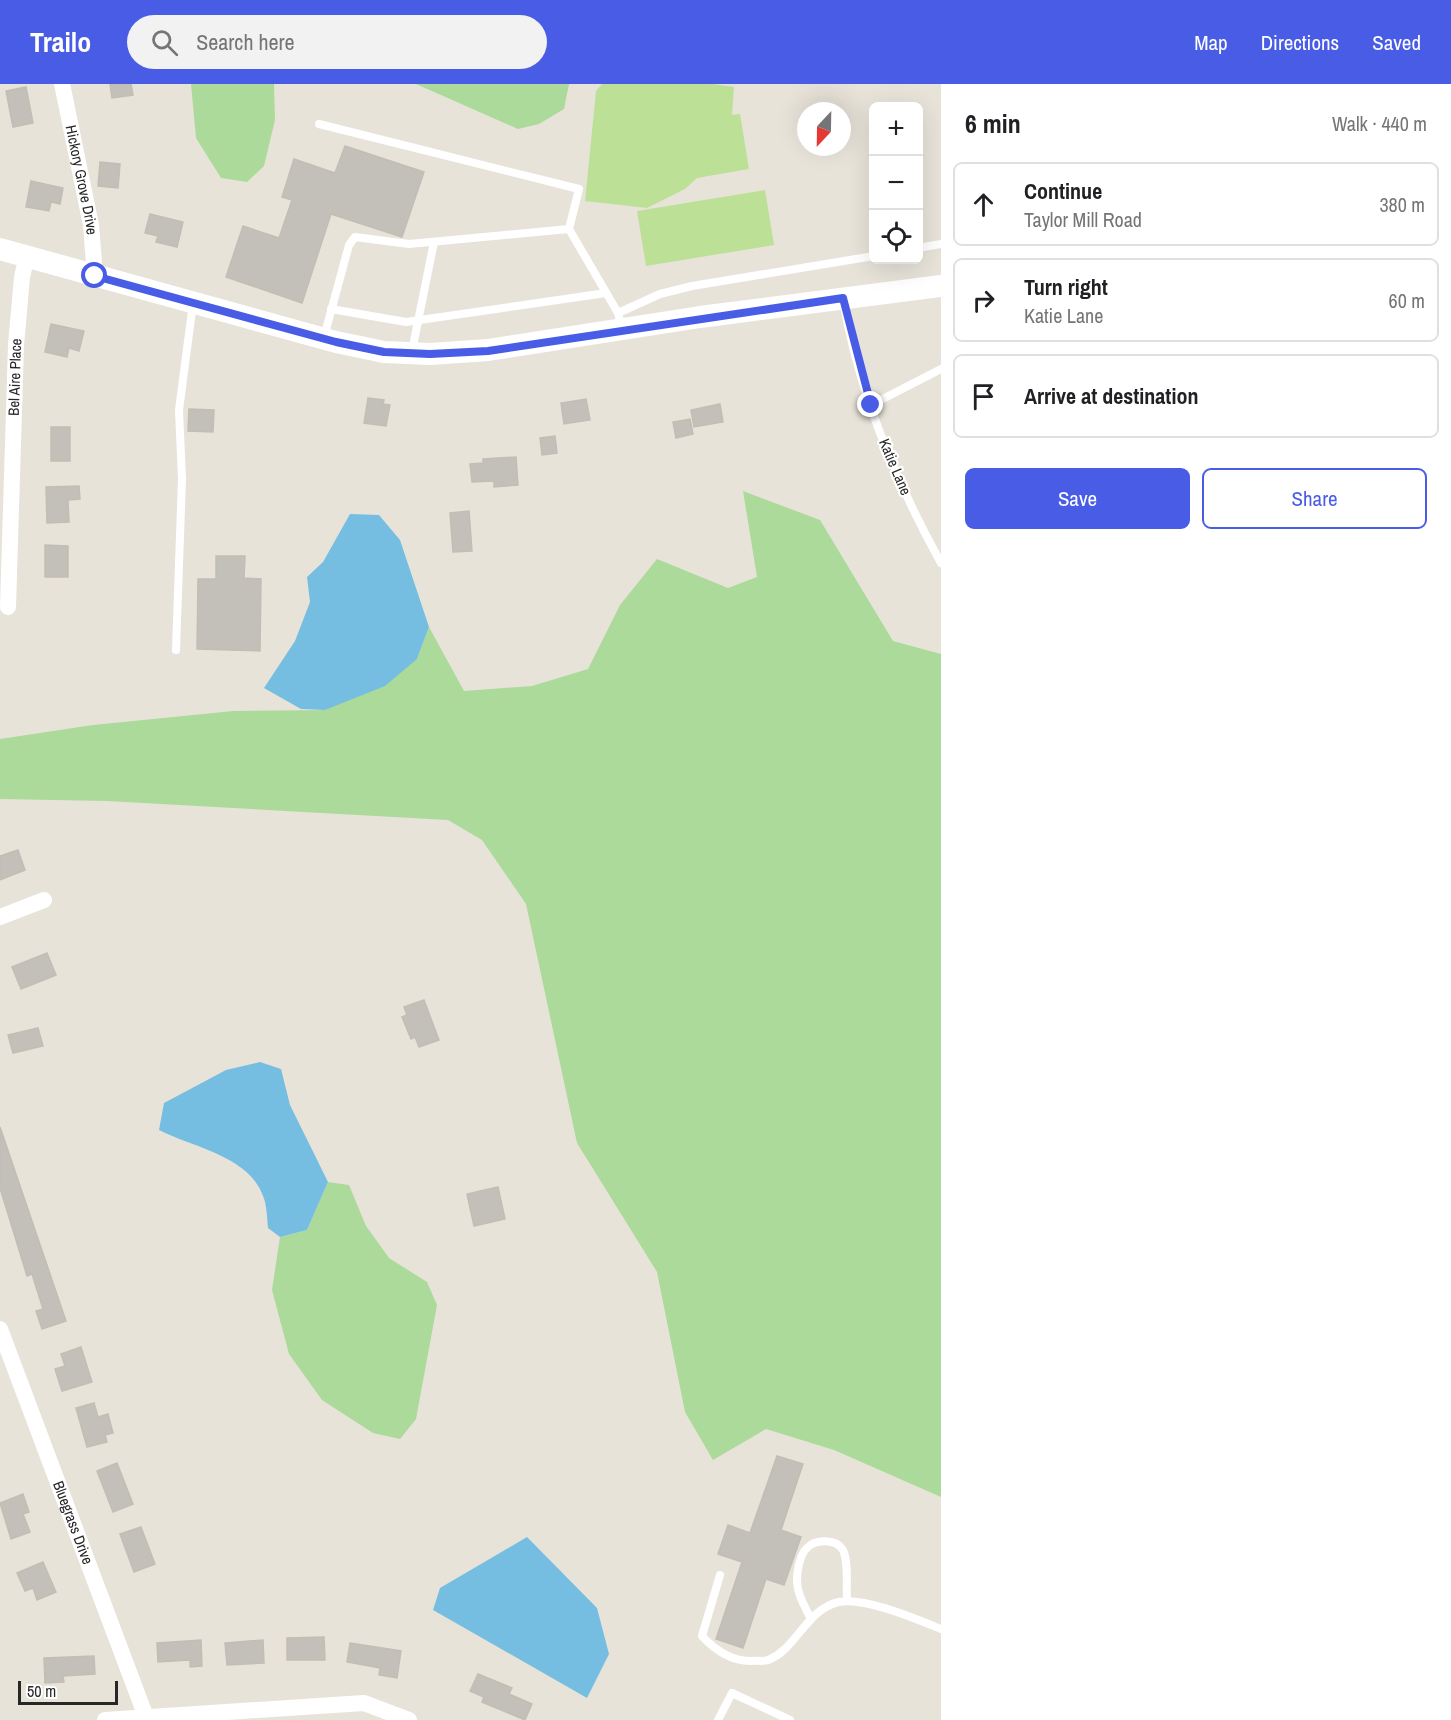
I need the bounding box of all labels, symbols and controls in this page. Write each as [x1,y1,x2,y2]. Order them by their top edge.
search box [127,15,547,69]
text: Trailo [30,23,91,61]
icon: search [148,26,181,59]
text: Search here [196,27,295,57]
text: Map [1194,28,1228,57]
text: Directions [1261,28,1339,57]
text: Saved [1372,28,1421,57]
north arrow [797,102,851,156]
map controls [869,102,923,264]
button: + [869,102,923,156]
text: 6 min [965,106,1021,141]
text: Walk · 440 m [1332,110,1427,137]
street label: Hickory Grove Drive [61,123,103,236]
button: − [869,156,923,210]
text: Continue [1024,176,1102,206]
icon: ahead [967,188,1000,221]
text: 380 m [1379,191,1425,218]
text: Taylor Mill Road [1024,206,1142,233]
button: locate [869,210,923,264]
route start [81,262,107,288]
text: Turn right [1024,272,1108,302]
icon: right [967,284,1000,317]
text: 60 m [1389,287,1425,314]
text: Katie Lane [1024,302,1103,329]
street label: Bel Aire Place [3,337,27,416]
icon: arrive [967,380,1000,413]
text: Arrive at destination [1024,381,1198,411]
route end [857,391,883,417]
street label: Katie Lane [874,435,917,498]
button: Save [965,468,1190,529]
button: Share [1202,468,1427,529]
street label: Bluegrass Drive [48,1478,99,1567]
scale bar [18,1678,118,1706]
text: 50 m [27,1680,56,1702]

